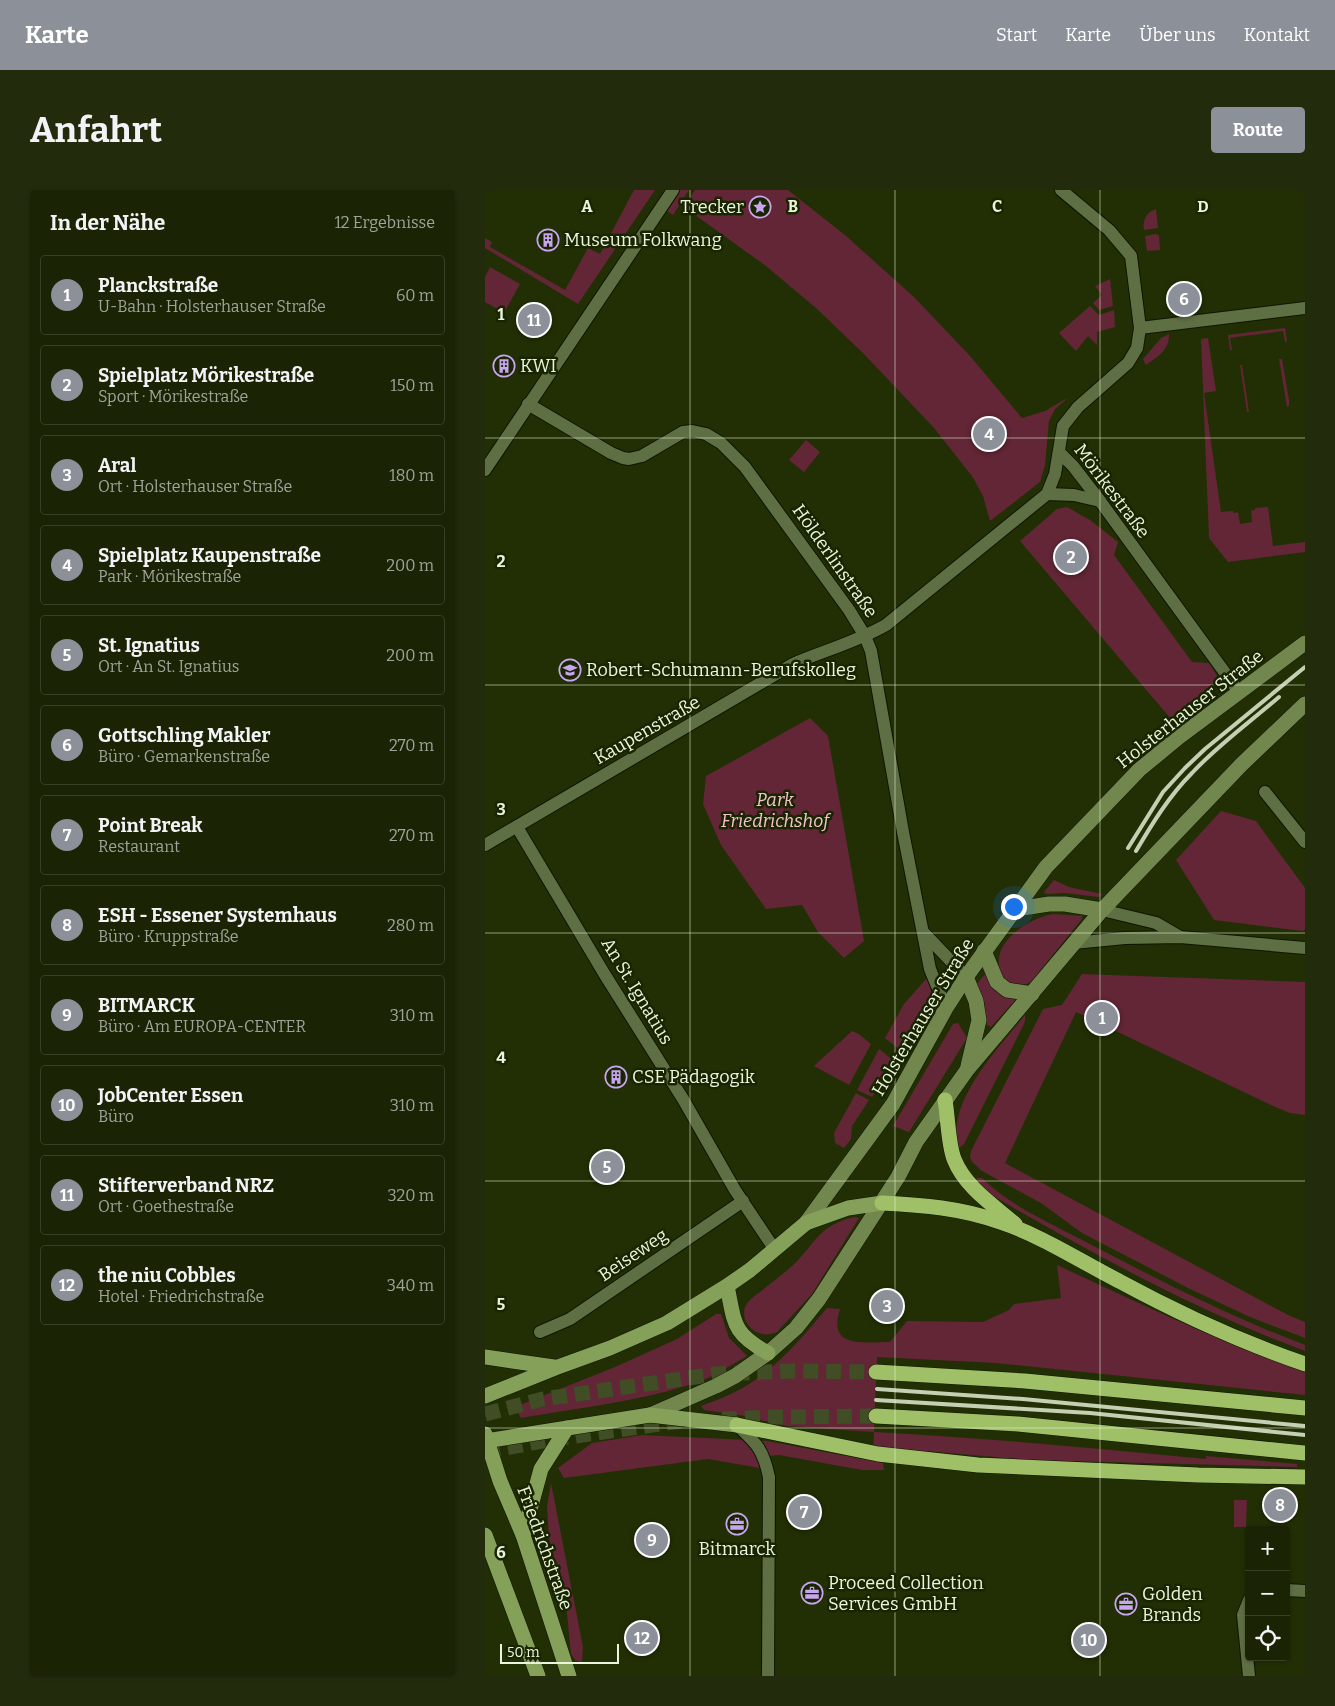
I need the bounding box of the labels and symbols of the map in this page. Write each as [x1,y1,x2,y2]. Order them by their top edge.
place icon: Trecker [748,195,772,219]
place label: Trecker [680,196,744,218]
text: A [581,197,593,216]
text: B [788,197,798,216]
text: C [992,197,1002,216]
text: D [1197,197,1209,216]
building icon: Museum Folkwang [536,228,560,252]
place label: Museum Folkwang [564,229,722,251]
pin: 6 [1168,280,1200,318]
pin: 11 [518,301,550,339]
text: 1 [498,305,505,324]
building icon: KWI [492,354,516,378]
place label: KWI [520,355,557,377]
pin: 4 [973,415,1005,453]
street label: Mörikestraße [1069,440,1155,542]
street label: Hölderlinstraße [788,500,882,622]
pin: 2 [1055,538,1087,576]
text: 2 [496,552,506,571]
street label: Holsterhauser Straße [1112,645,1268,773]
school or university icon: Robert-Schumann-Berufskolleg [558,658,582,682]
place label: Robert-Schumann-Berufskolleg [586,659,856,681]
street label: Kaupenstraße [590,691,704,769]
park label: Park Friedrichshof [721,789,832,832]
text: 3 [496,800,506,819]
your location [1001,894,1027,920]
street label: An St. Ignatius [597,934,677,1048]
street label: Holsterhauser Straße [867,934,979,1100]
pin: 1 [1086,999,1118,1037]
text: 4 [496,1048,506,1067]
building icon: CSE Pädagogik [604,1065,628,1089]
place label: CSE Pädagogik [632,1066,756,1088]
pin: 5 [591,1148,623,1186]
street label: Beiseweg [594,1224,672,1286]
pin: 3 [871,1287,903,1325]
text: 5 [497,1295,506,1314]
street label: Friedrichstraße [512,1483,578,1613]
pin: 8 [1264,1486,1296,1524]
pin: 7 [788,1493,820,1531]
office icon: Bitmarck [725,1512,749,1536]
pin: 9 [636,1521,668,1559]
place label: Bitmarck [699,1538,776,1560]
text: 6 [496,1543,506,1562]
place label: Proceed Collection Services GmbH [828,1572,984,1615]
office icon: Proceed Collection Services GmbH [800,1581,824,1605]
place label: Golden Brands [1142,1583,1203,1626]
office icon: Golden Brands [1114,1592,1138,1616]
pin: 12 [626,1619,658,1657]
pin: 10 [1073,1621,1105,1659]
scale bar [500,1641,619,1664]

